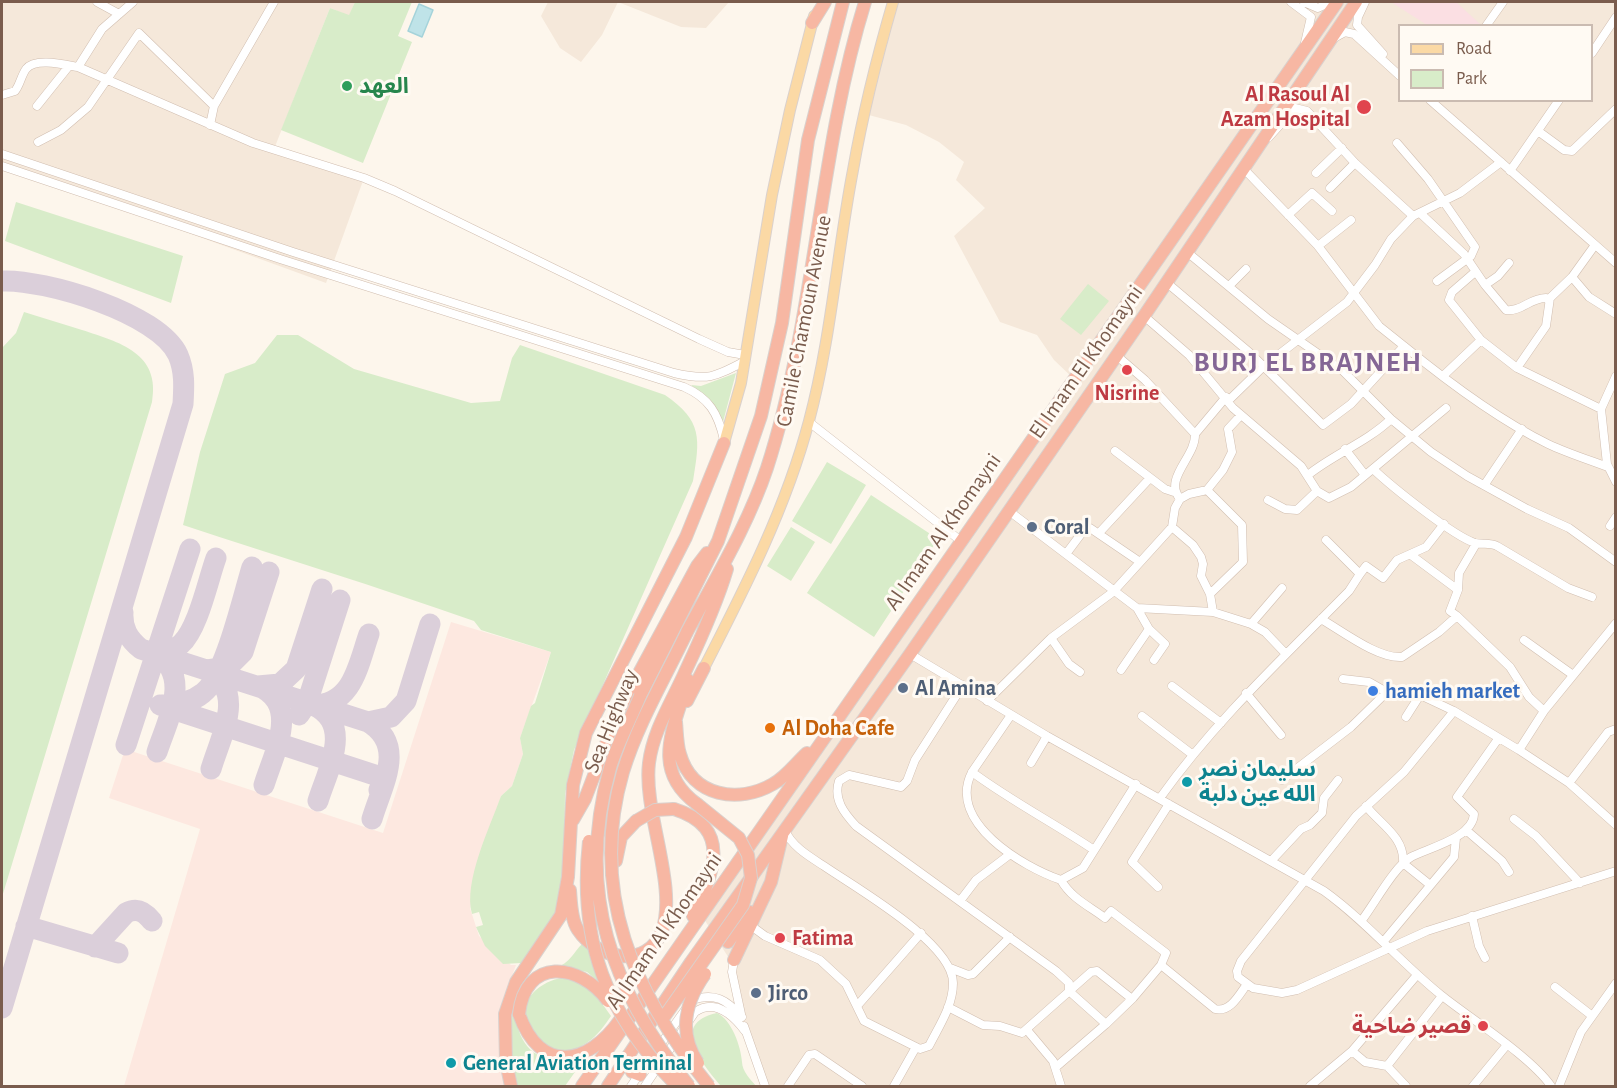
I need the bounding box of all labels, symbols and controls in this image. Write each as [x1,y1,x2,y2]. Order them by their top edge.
legend [1398,24,1593,102]
text: Road [1456,40,1492,58]
text: Park [1456,70,1487,88]
place label: العهد [359,73,409,99]
marker: العهد [340,79,354,93]
place label: Al Rasoul Al Azam Hospital [1221,81,1350,132]
marker: Al Rasoul Al Azam Hospital [1355,98,1373,116]
street label: Camile Chamoun Avenue [771,213,837,429]
street label: El Imam El Khomayni [1023,280,1149,444]
district label: BURJ EL BRAJNEH [1193,346,1423,380]
marker: Nisrine [1120,363,1134,377]
place label: Nisrine [1095,380,1159,406]
street label: Al Imam Al Khomayni [879,448,1007,616]
place label: Coral [1044,514,1090,540]
marker: Coral [1025,520,1039,534]
street label: Sea Highway [578,665,644,777]
place label: Al Amina [915,675,996,701]
place label: hamieh market [1385,678,1520,704]
marker: Al Amina [896,681,910,695]
marker: hamieh market [1366,684,1380,698]
place label: Al Doha Cafe [782,715,894,741]
marker: Al Doha Cafe [763,721,777,735]
place label: سليمان نصر الله عين دلبة [1199,756,1316,807]
marker: سليمان نصر الله عين دلبة [1180,775,1194,789]
street label: Al Imam Al Khomayni [600,847,728,1015]
place label: Fatima [792,925,854,951]
marker: Fatima [773,931,787,945]
place label: Jirco [768,980,808,1006]
marker: Jirco [749,986,763,1000]
place label: قصير ضاحية [1352,1013,1471,1039]
marker: قصير ضاحية [1476,1019,1490,1033]
place label: General Aviation Terminal [463,1050,692,1076]
marker: General Aviation Terminal [444,1056,458,1070]

